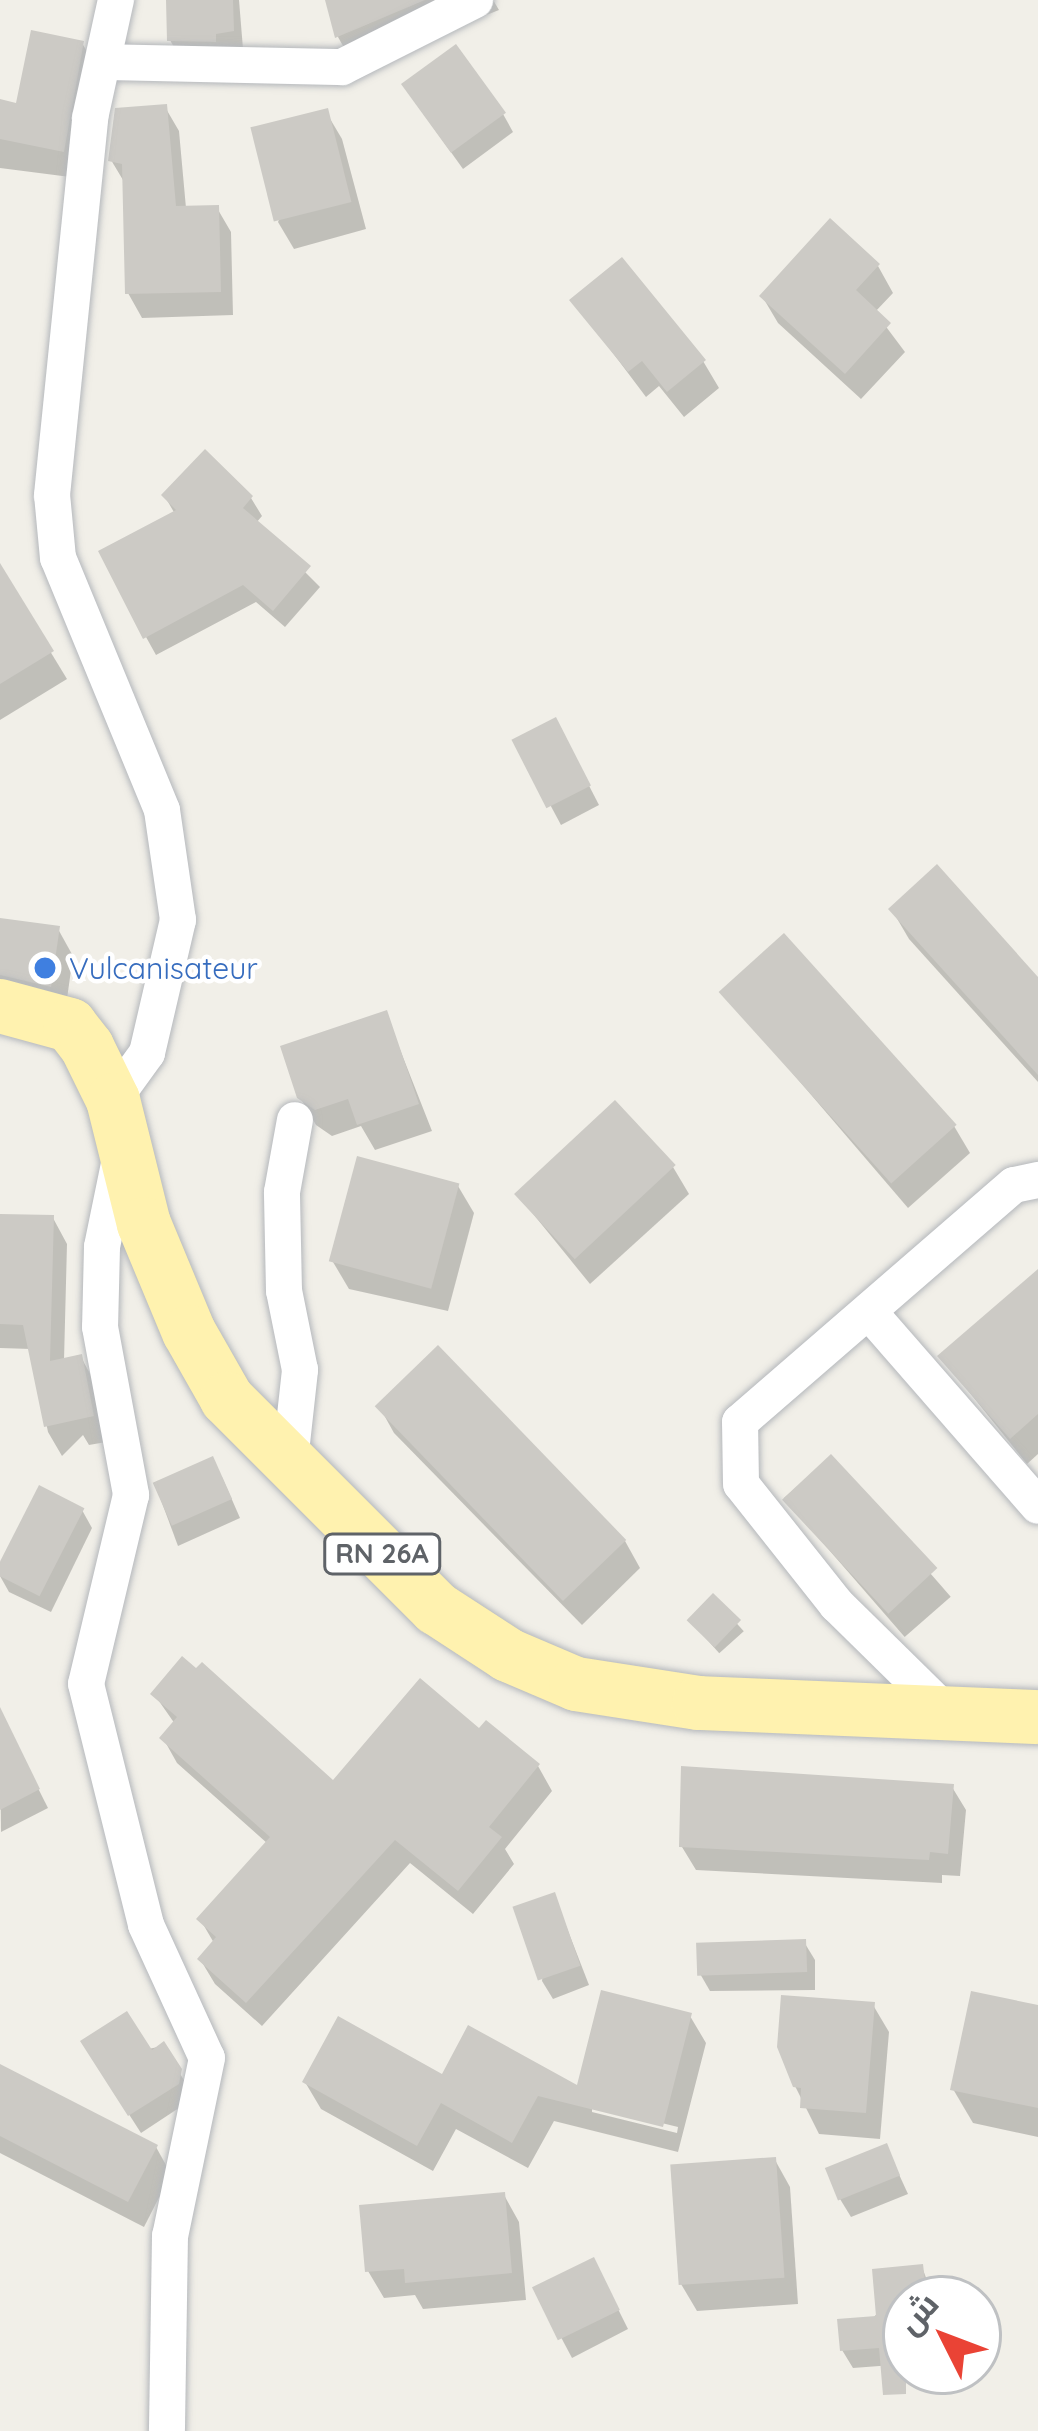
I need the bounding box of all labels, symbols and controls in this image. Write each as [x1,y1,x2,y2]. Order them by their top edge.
place label: Vulcanisateur [69,950,258,986]
marker: Vulcanisateur [32,955,58,981]
road number: RN 26A [322,1533,442,1575]
north arrow [882,2275,1002,2395]
text: ش [888,2283,947,2342]

